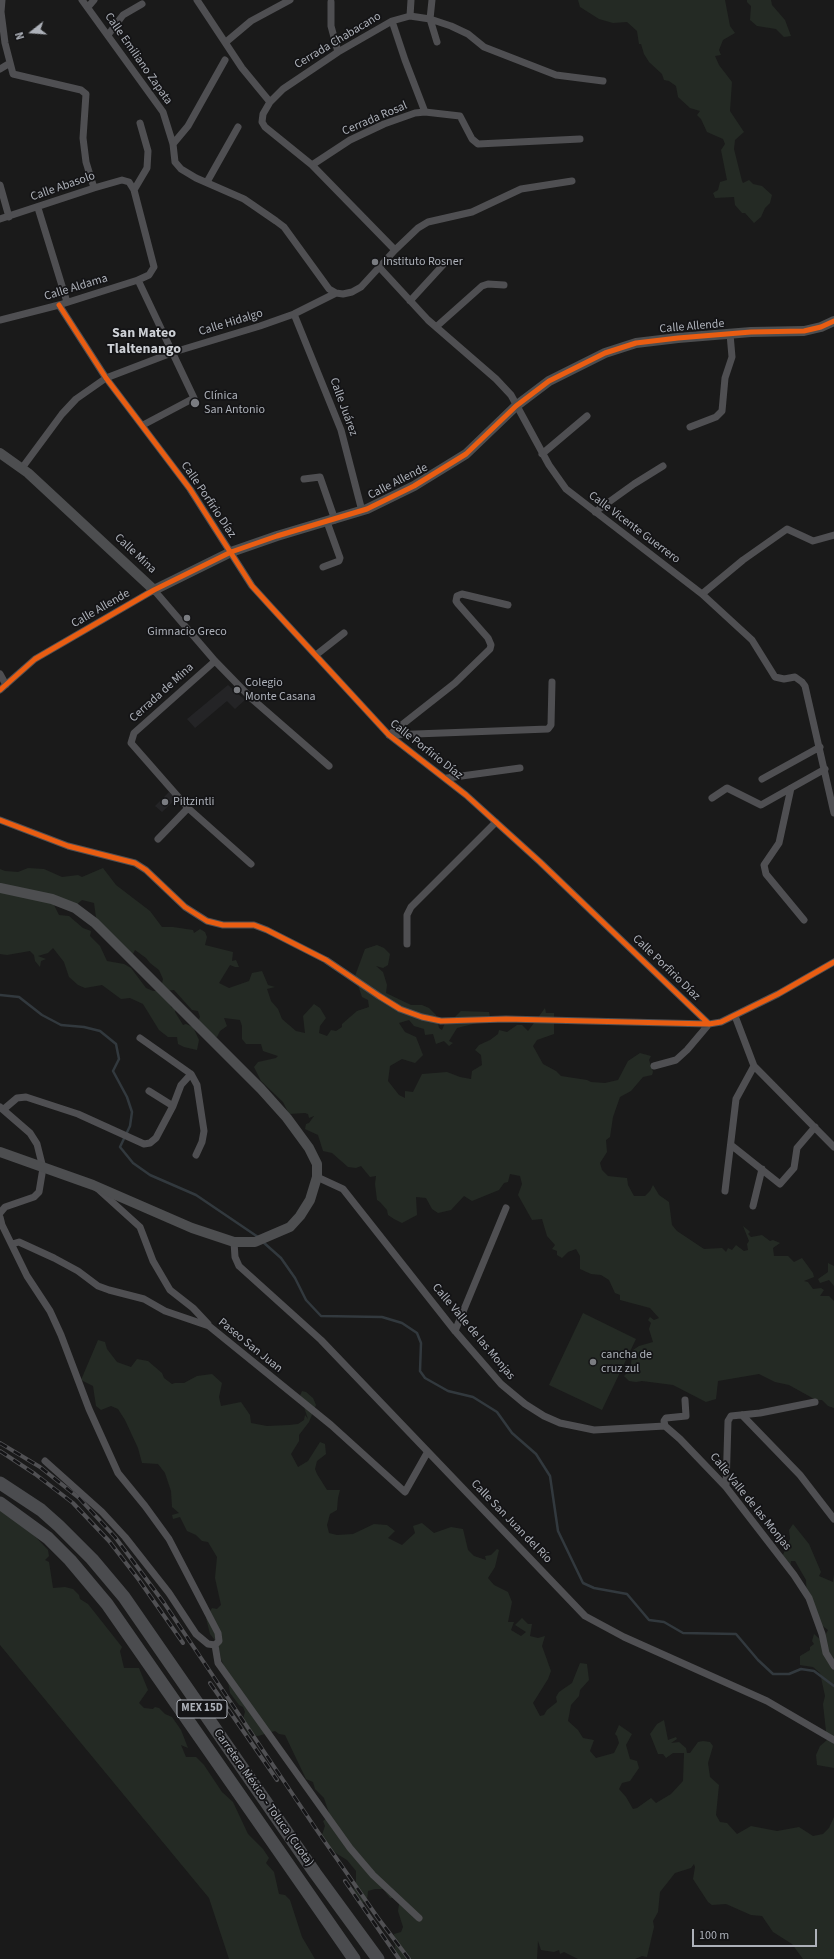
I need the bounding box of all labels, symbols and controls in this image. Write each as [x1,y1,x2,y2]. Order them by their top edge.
street label: Cerrada Chabacano [292,9,384,73]
street label: Calle Emiliano Zapata [101,10,175,108]
north arrow [12,12,52,52]
text: N [12,30,28,41]
street label: Cerrada Rosal [340,99,410,139]
street label: Calle Abasolo [29,169,97,205]
place label: Instituto Rosner [383,255,463,269]
marker: Instituto Rosner [370,257,380,267]
street label: Calle Aldama [43,272,109,304]
street label: Calle Hidalgo [197,306,265,340]
street label: Calle Allende [659,317,725,337]
district label: San Mateo Tlaltenango [107,326,181,358]
street label: Calle Juárez [326,376,360,438]
place label: Clínica San Antonio [204,389,265,417]
marker: Clínica San Antonio [189,397,201,409]
street label: Calle Porfirio Díaz [177,459,239,541]
street label: Calle Allende [366,461,430,503]
street label: Calle Vicente Guerrero [585,489,683,567]
street label: Calle Mina [111,531,159,577]
street label: Calle Allende [69,586,133,632]
marker: Gimnacio Greco [182,613,192,623]
place label: Gimnacio Greco [147,625,227,639]
street label: Cerrada de Mina [127,660,197,726]
place label: Colegio Monte Casana [245,676,316,704]
marker: Colegio Monte Casana [232,685,242,695]
street label: Calle Porfirio Díaz [387,717,465,783]
place label: Piltzintli [173,795,215,809]
marker: Piltzintli [160,797,170,807]
street label: Calle Porfirio Díaz [629,932,703,1004]
street label: Calle Valle de las Monjas [429,1281,517,1383]
street label: Paseo San Juan [215,1316,285,1376]
place label: cancha de cruz zul [601,1348,652,1376]
marker: cancha de cruz zul [588,1357,598,1367]
street label: Calle Valle de las Monjas [706,1450,794,1554]
street label: Calle San Juan del Río [467,1477,555,1567]
road number: MEX 15D [177,1700,227,1718]
street label: Carretera México - Toluca (Cuota) [210,1727,316,1869]
scale bar [694,1921,819,1947]
text: 100 m [699,1927,729,1944]

